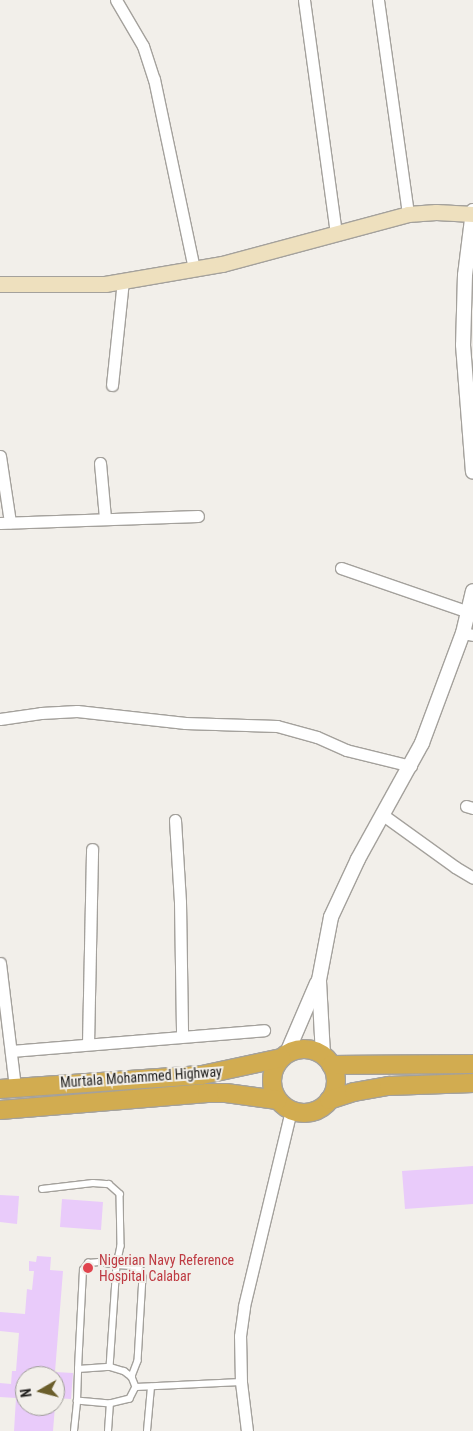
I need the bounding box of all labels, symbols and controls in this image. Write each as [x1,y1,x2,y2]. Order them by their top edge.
street label: Murtala Mohammed Highway [60,1063,222,1091]
place label: Nigerian Navy Reference Hospital Calabar [99,1252,234,1284]
marker: Nigerian Navy Reference Hospital Calabar [81,1261,95,1275]
north arrow [15,1366,65,1416]
text: N [18,1388,35,1398]

